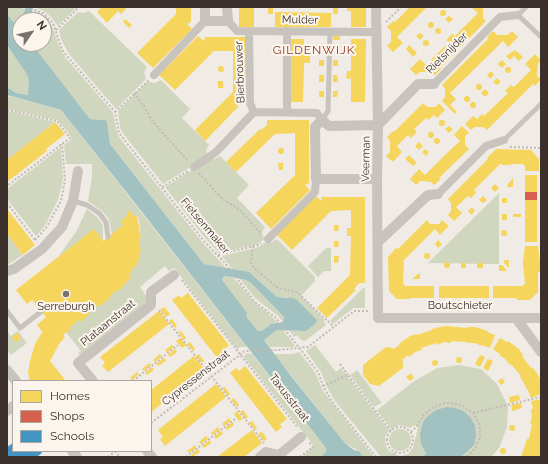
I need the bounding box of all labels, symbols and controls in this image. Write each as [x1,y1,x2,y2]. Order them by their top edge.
north arrow [12,12,52,52]
street label: Mulder [282,13,318,27]
text: N [34,18,49,33]
street label: Rietsnijder [423,29,471,77]
street label: Bierbrouwer [232,40,248,104]
district label: GILDENWIJK [273,43,355,57]
street label: Veerman [359,136,373,182]
street label: Fietsenmaker [178,195,232,257]
marker: Serreburgh [61,289,71,299]
street label: Plataanstraat [78,297,138,349]
street label: Boutschieter [428,299,492,313]
place label: Serreburgh [37,300,95,314]
street label: Cypressenstraat [159,347,233,409]
street label: Taxusstraat [266,371,312,425]
legend [12,380,152,452]
text: Homes [50,389,90,403]
text: Shops [50,409,85,423]
text: Schools [50,429,94,443]

